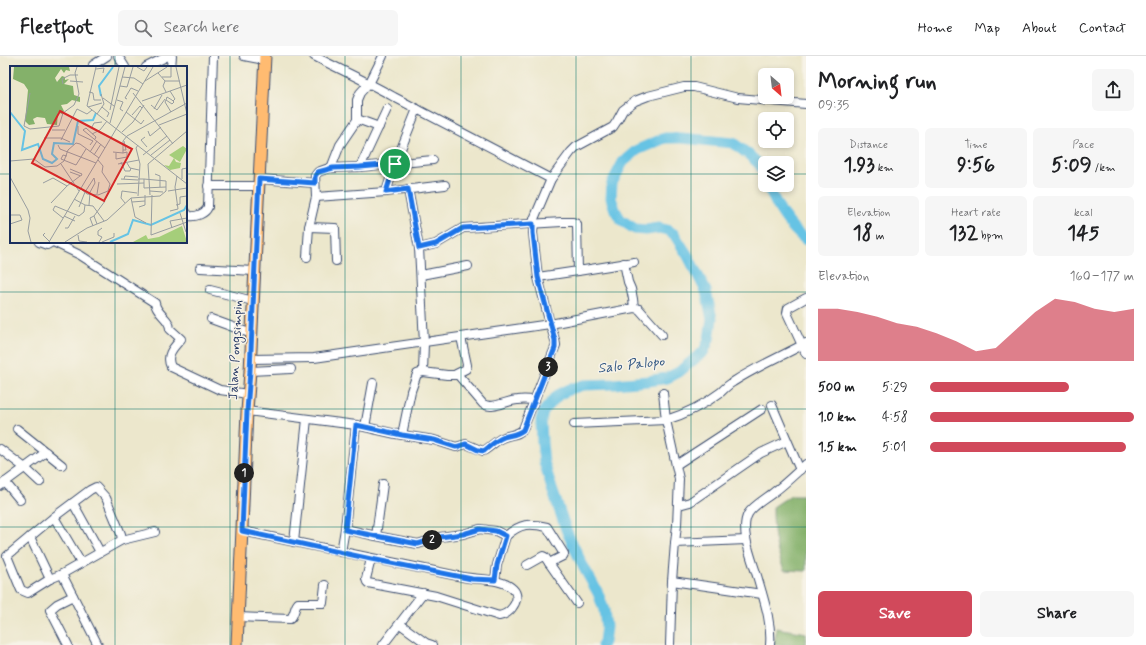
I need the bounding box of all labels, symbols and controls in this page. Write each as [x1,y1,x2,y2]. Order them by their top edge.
search box [118,10,398,46]
text: Fleetfoot [20,15,94,40]
icon: search [132,17,154,39]
text: Search here [164,18,239,38]
text: Home [918,19,952,37]
text: Map [974,19,1000,37]
text: About [1022,19,1057,37]
text: Contact [1079,19,1126,37]
inset map [10,66,187,243]
north arrow [758,68,794,104]
map controls [758,68,794,192]
text: Morning run [818,68,937,96]
button: share [1092,69,1134,111]
text: 09:35 [818,97,849,114]
button: locate [758,112,794,148]
text: Distance [849,138,888,152]
text: Time [964,138,988,152]
text: Pace [1072,138,1094,152]
pin [378,147,412,181]
text: 1.93 [843,152,875,179]
text: 9:56 [957,152,995,179]
text: 5:09 [1051,152,1092,179]
icon: arrive [384,153,406,175]
button: layers [758,156,794,192]
text: km [875,161,894,175]
text: /km [1092,161,1115,175]
text: Elevation [847,206,890,220]
text: Heart rate [951,206,1001,220]
text: kcal [1074,206,1093,220]
text: 18 [853,220,873,247]
text: 132 [949,220,978,247]
text: 145 [1067,220,1099,247]
text: m [873,229,884,243]
text: bpm [978,229,1003,243]
text: Elevation [818,268,869,285]
text: 160–177 m [1070,268,1134,285]
street label: Jalan Pongsimpin [225,300,248,400]
water label: Salo Palopo [597,352,666,377]
pin: 3 [538,357,558,377]
text: 3 [546,360,550,374]
text: 500 m [818,379,855,396]
text: 5:29 [882,379,907,396]
text: 1.0 km [818,409,856,426]
text: 4:58 [882,409,908,426]
text: 1.5 km [818,439,857,456]
text: 5:01 [882,439,906,456]
pin: 1 [234,463,254,483]
text: 1 [242,466,246,480]
pin: 2 [422,530,442,550]
text: 2 [429,533,435,547]
button: Save [818,591,972,637]
button: Share [980,591,1134,637]

